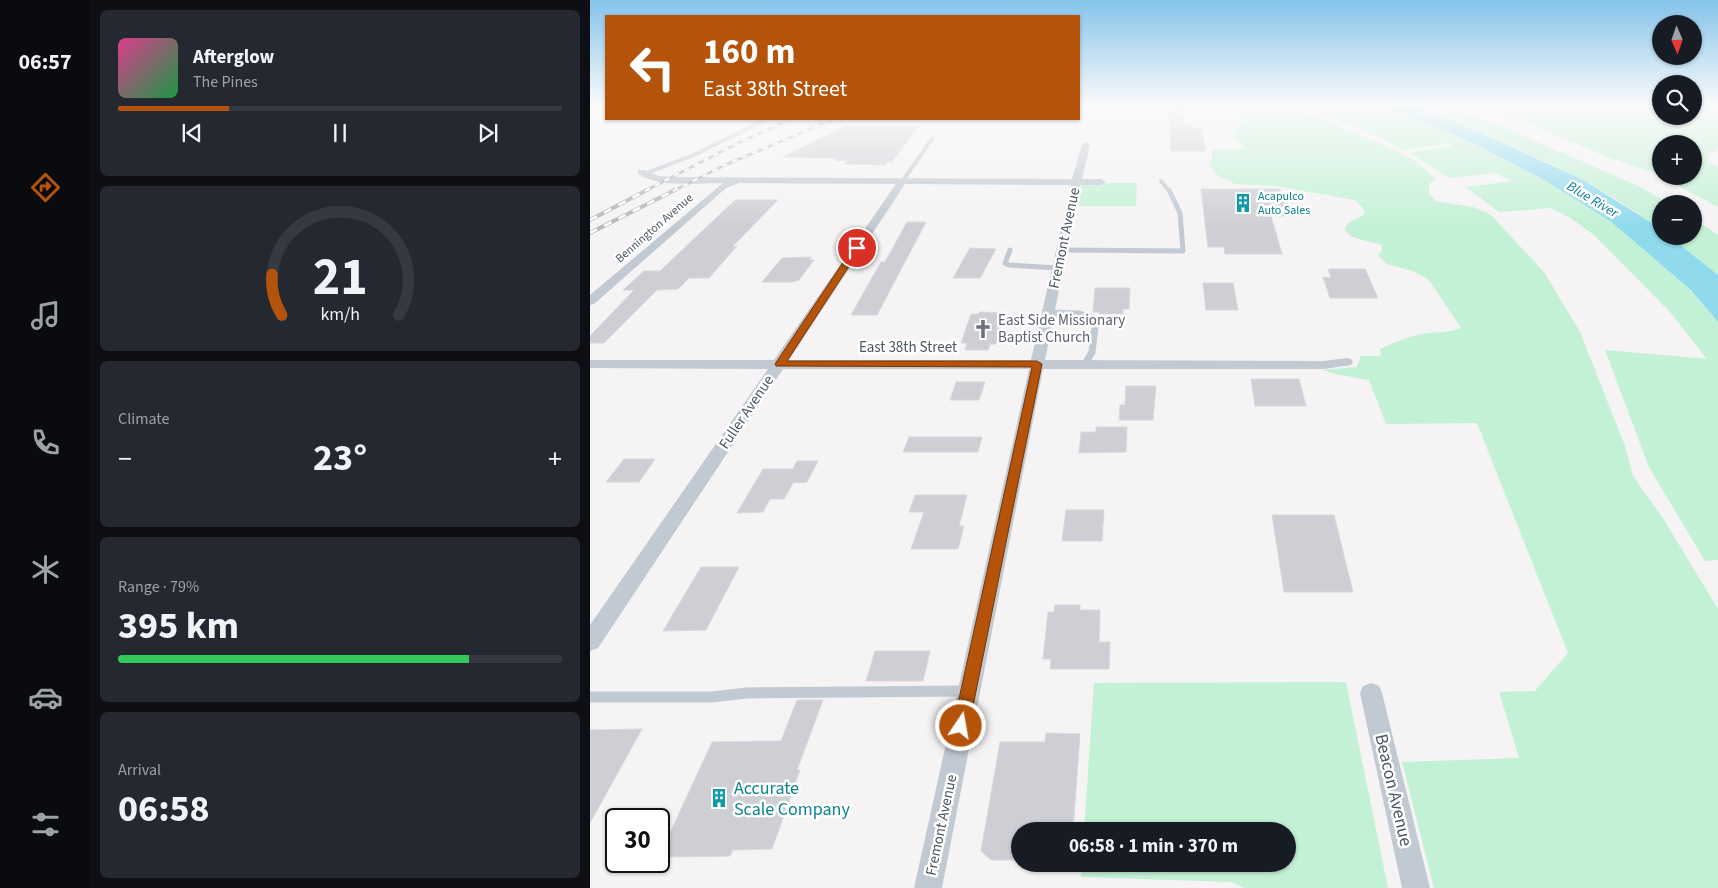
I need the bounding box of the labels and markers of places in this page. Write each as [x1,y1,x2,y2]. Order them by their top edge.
place label: Acapulco Auto Sales [1258,188,1310,219]
building icon: Acapulco Auto Sales [1232,192,1254,214]
pin [836,227,878,269]
place label: East Side Missionary Baptist Church [998,310,1125,348]
church icon: East Side Missionary Baptist Church [972,318,994,340]
place label: Accurate Scale Company [734,776,850,822]
building icon: Accurate Scale Company [708,787,730,809]

